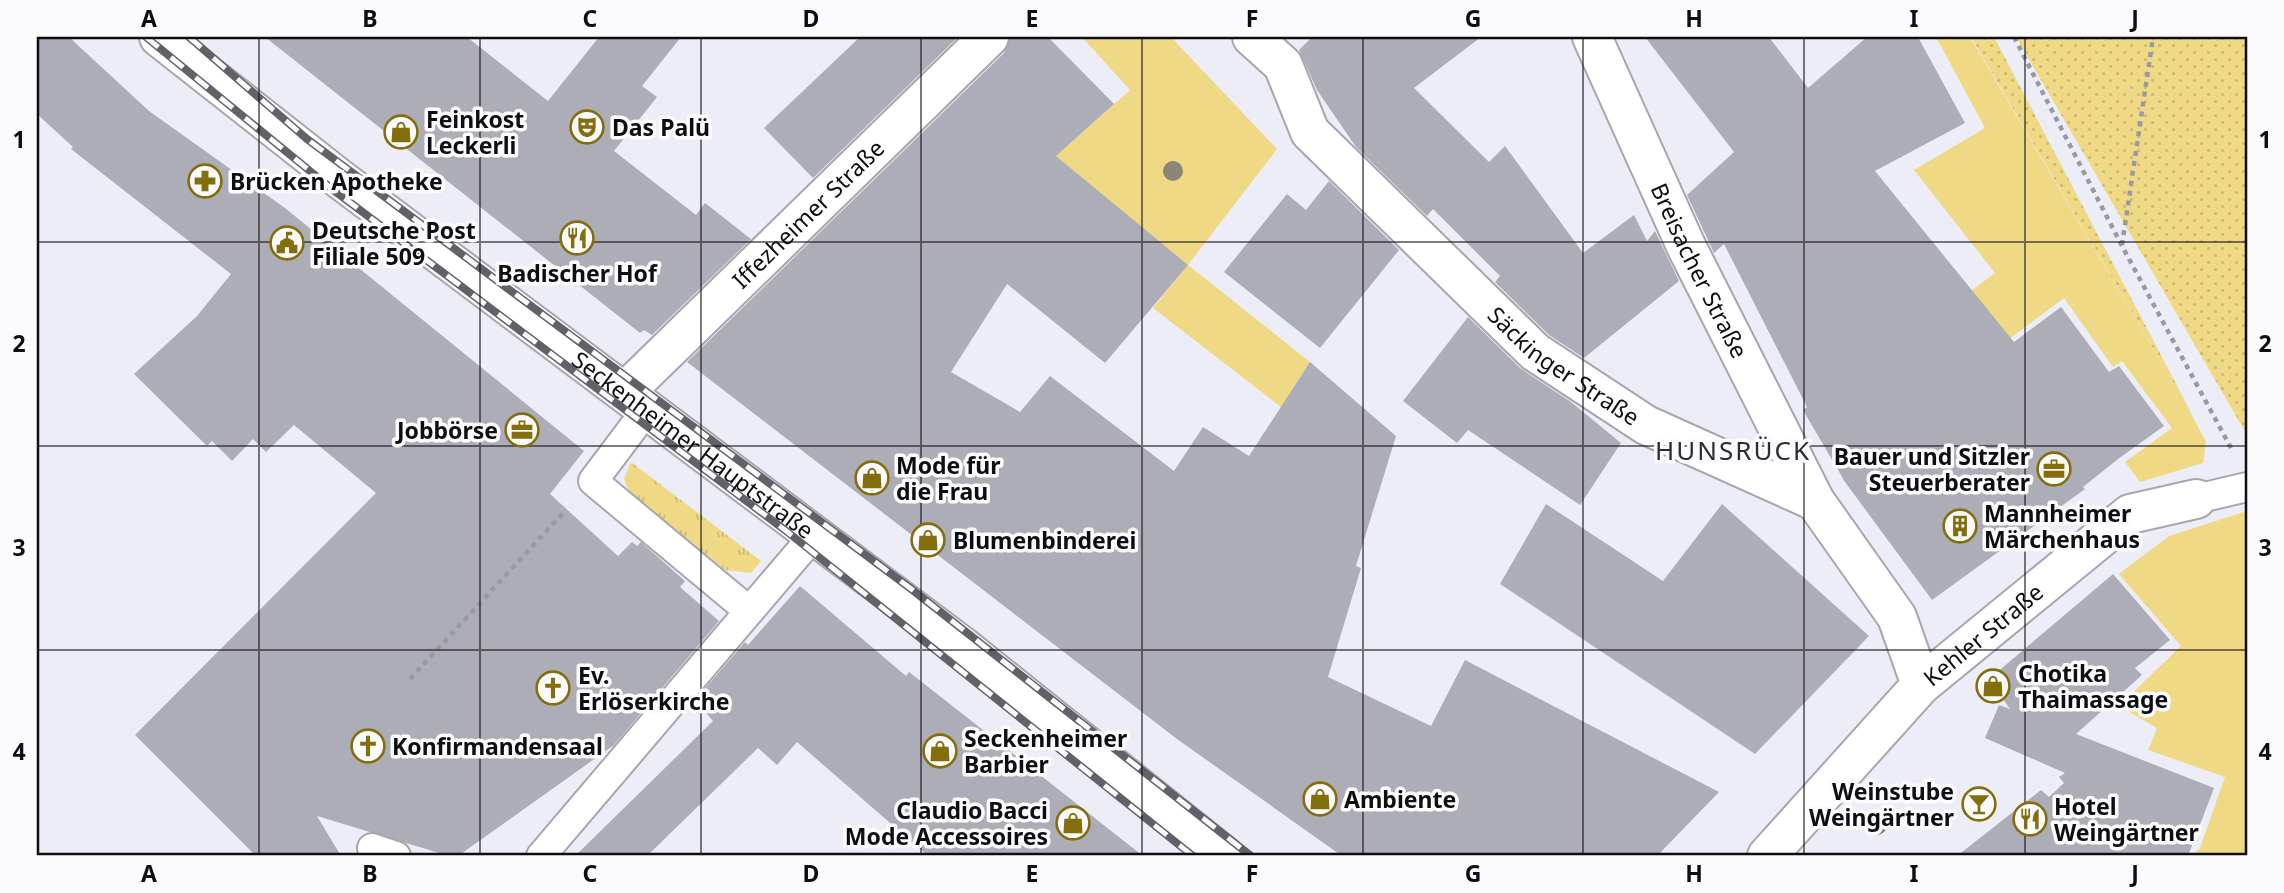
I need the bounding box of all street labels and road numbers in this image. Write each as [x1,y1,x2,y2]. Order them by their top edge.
street label: Iffezheimer Straße [725,132,891,295]
street label: Breisacher Straße [1644,178,1756,363]
street label: Säckinger Straße [1481,299,1646,433]
street label: Seckenheimer Hauptstraße [566,343,821,546]
street label: Kehler Straße [1916,576,2050,693]

